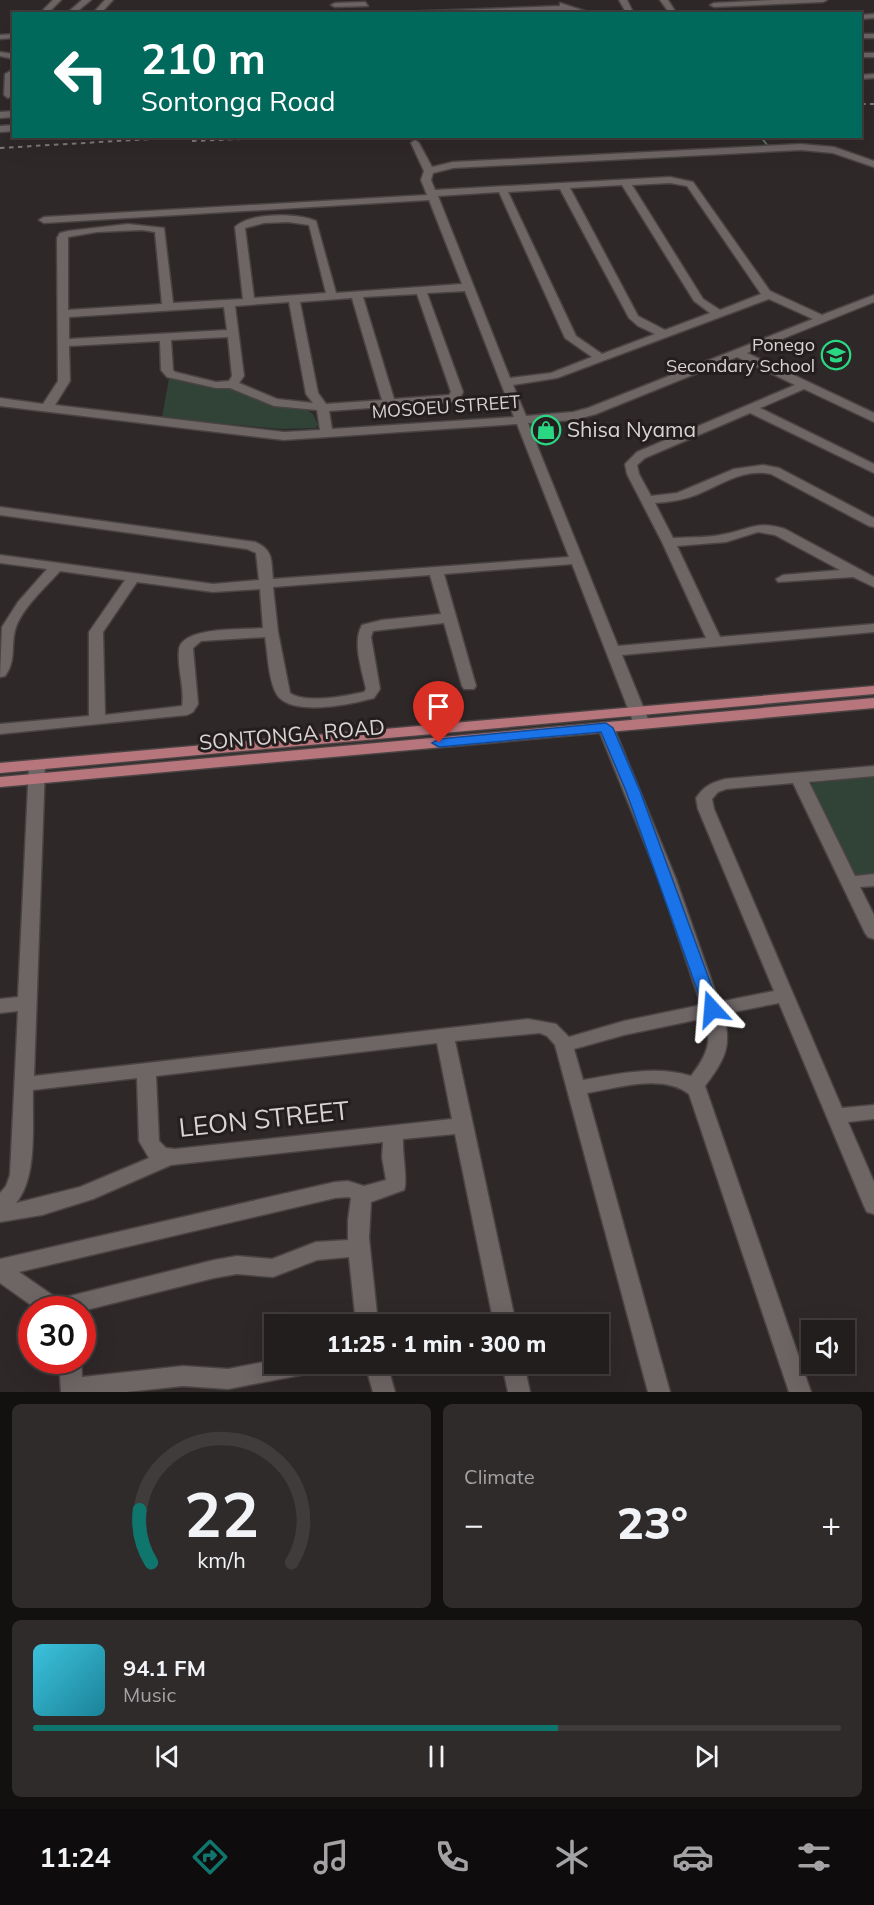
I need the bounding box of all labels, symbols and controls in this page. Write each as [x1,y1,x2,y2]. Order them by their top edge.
text: 210 m [141,32,266,85]
icon: left [42,36,120,114]
text: Sontonga Road [141,84,335,118]
place label: Ponego Secondary School [666,333,815,377]
school or university icon: Ponego Secondary School [820,339,852,371]
street label: MOSOEU STREET [371,390,521,423]
shop icon: Shisa Nyama [530,414,562,446]
place label: Shisa Nyama [567,416,696,442]
pin [413,681,464,743]
icon: arrive [422,690,455,723]
street label: SONTONGA ROAD [198,713,386,755]
position arrow [680,977,744,1041]
street label: LEON STREET [177,1093,351,1144]
speed limit sign: 30 [18,1296,96,1374]
map controls [801,1320,855,1374]
button: sound [801,1320,855,1374]
text: 11:25 · 1 min · 300 m [327,1330,546,1358]
text: Climate [464,1464,535,1489]
text: 22 [184,1474,259,1553]
text: 23° [617,1494,688,1550]
text: − [464,1503,484,1544]
text: + [821,1503,841,1544]
text: km/h [197,1546,246,1573]
text: 94.1 FM [123,1654,206,1682]
text: Music [123,1682,176,1707]
icon: previous [151,1740,184,1773]
icon: pause [420,1740,453,1773]
icon: next [690,1740,723,1773]
icon: directions [189,1836,231,1878]
icon: music [310,1836,352,1878]
icon: phone [431,1836,473,1878]
icon: climate [551,1836,593,1878]
icon: car [672,1836,714,1878]
icon: filters [793,1836,835,1878]
text: 11:24 [39,1840,111,1874]

